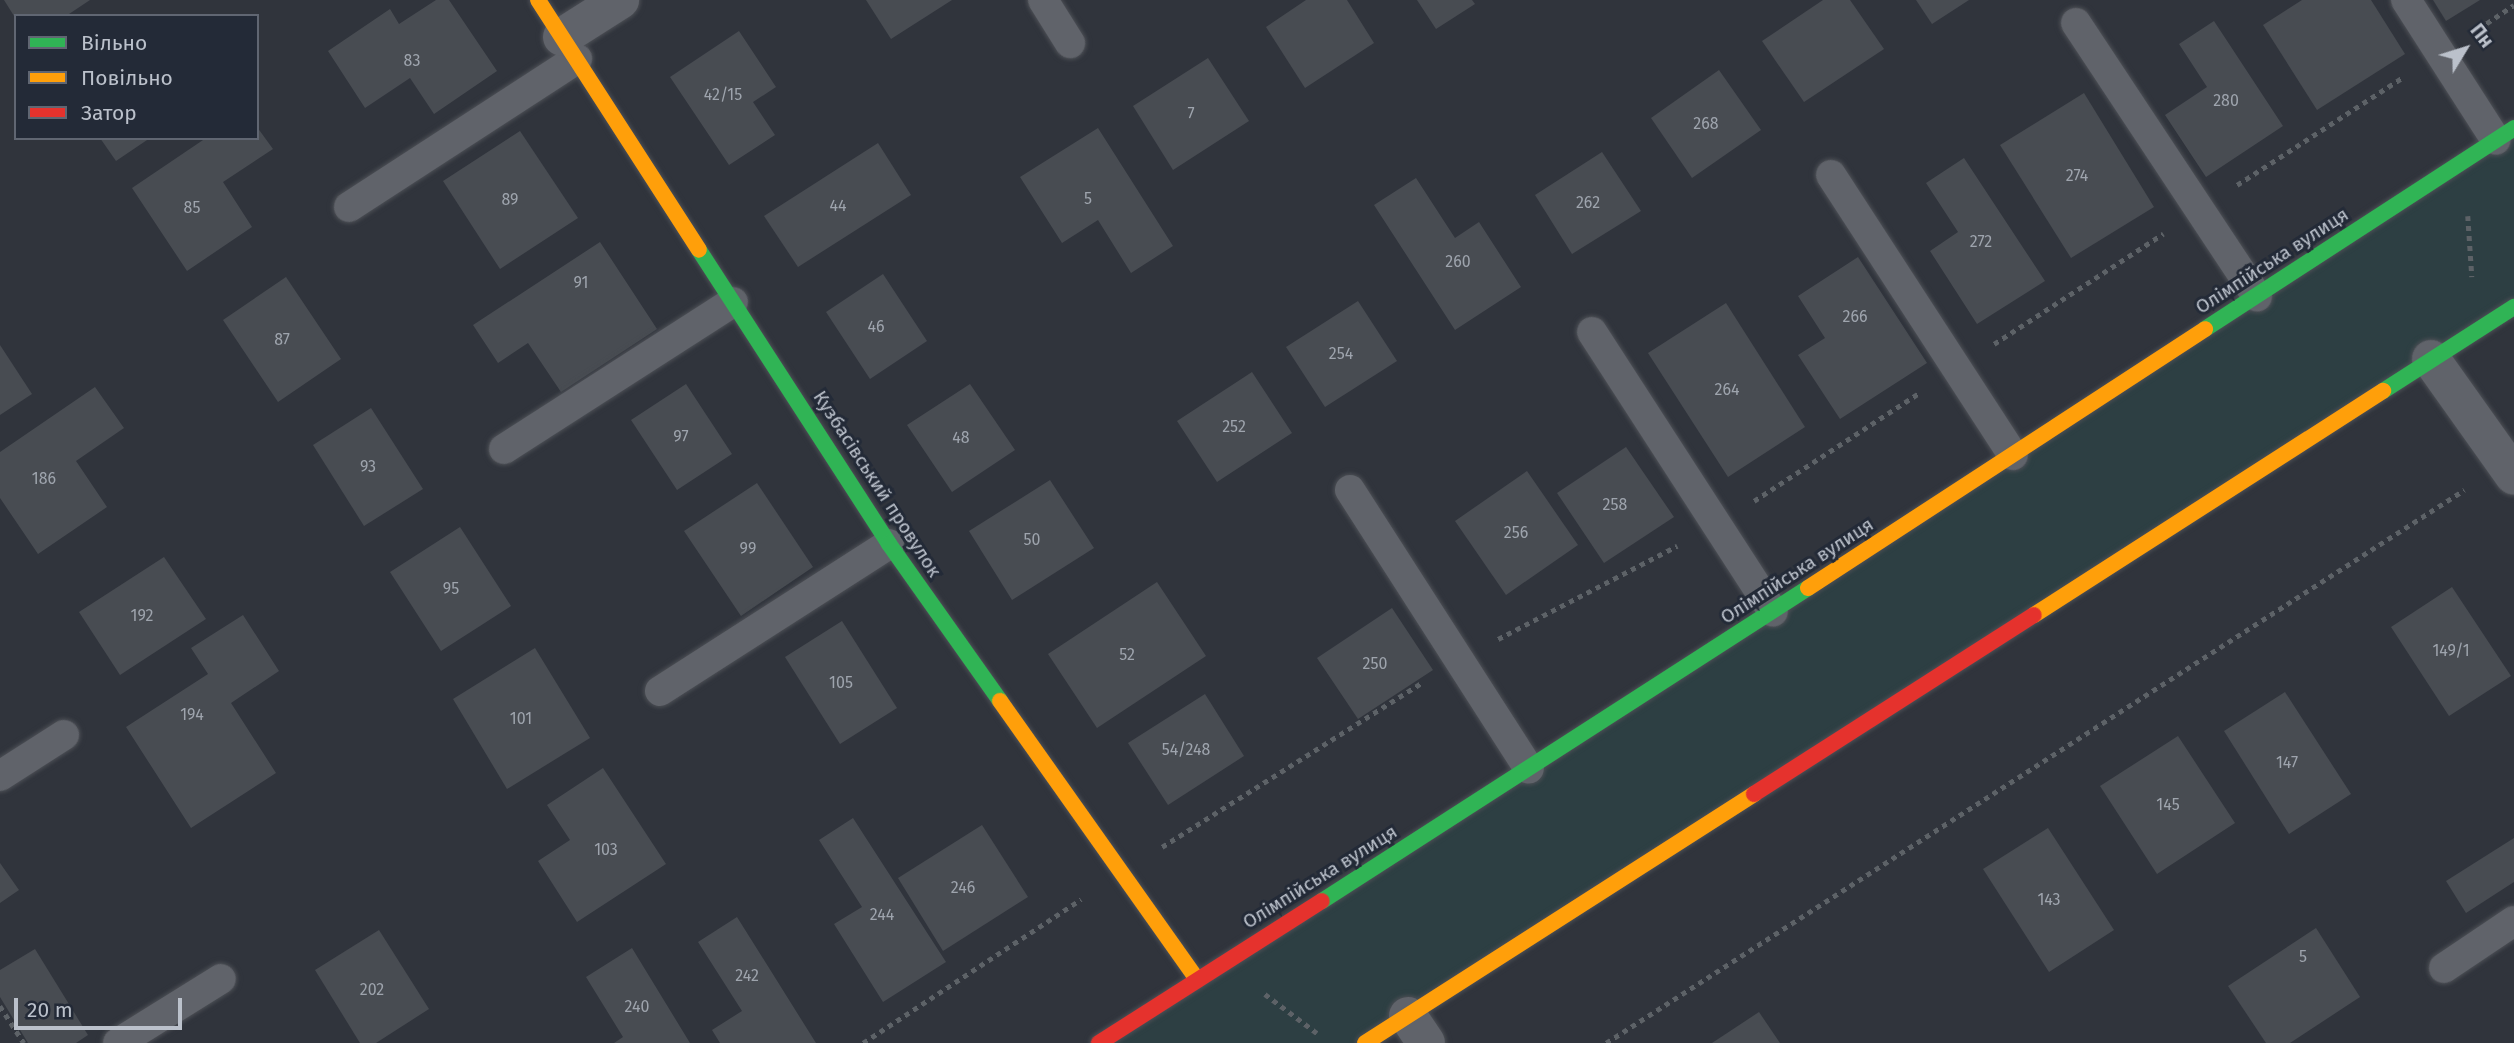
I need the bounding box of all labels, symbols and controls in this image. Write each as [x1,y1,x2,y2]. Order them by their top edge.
legend [14,14,259,140]
north arrow [2430,14,2500,84]
text: Пн [2466,19,2498,52]
text: Вільно [81,30,147,56]
house number: 83 [404,51,420,71]
text: Повільно [81,65,173,91]
house number: 42/15 [704,85,742,105]
house number: 280 [2213,91,2239,111]
text: Затор [81,100,137,126]
house number: 7 [1187,104,1195,124]
house number: 268 [1693,114,1719,134]
house number: 274 [2066,166,2088,186]
house number: 5 [1084,189,1092,209]
house number: 89 [502,190,518,210]
house number: 262 [1576,193,1600,213]
house number: 44 [829,196,847,216]
house number: 85 [184,198,200,218]
street label: Олімпійська вулиця [2191,203,2353,319]
house number: 272 [1970,232,1992,252]
house number: 260 [1445,252,1471,272]
house number: 91 [573,273,589,293]
house number: 266 [1843,307,1867,327]
house number: 46 [867,317,885,337]
house number: 87 [274,330,290,350]
house number: 254 [1329,344,1353,364]
house number: 264 [1715,380,1739,400]
street label: Кузбасівський провулок [808,387,946,581]
house number: 252 [1222,417,1246,437]
house number: 97 [673,427,689,447]
house number: 48 [952,428,970,448]
house number: 93 [360,457,376,477]
house number: 186 [32,469,56,489]
house number: 258 [1603,495,1627,515]
street label: Олімпійська вулиця [1716,513,1878,629]
house number: 256 [1504,523,1528,543]
house number: 50 [1024,530,1040,550]
house number: 99 [740,539,756,559]
house number: 95 [443,579,459,599]
house number: 192 [131,606,153,626]
house number: 149/1 [2432,641,2470,661]
house number: 52 [1119,645,1135,665]
house number: 250 [1363,654,1387,674]
house number: 105 [829,673,853,693]
house number: 194 [180,705,204,725]
house number: 101 [510,709,532,729]
house number: 54/248 [1162,740,1210,760]
house number: 147 [2276,753,2298,773]
house number: 145 [2156,795,2180,815]
street label: Олімпійська вулиця [1239,820,1401,934]
house number: 103 [594,840,618,860]
house number: 246 [951,878,975,898]
house number: 143 [2037,890,2061,910]
house number: 244 [870,905,894,925]
house number: 5 [2299,947,2307,967]
house number: 242 [735,966,759,986]
house number: 202 [360,980,384,1000]
scale bar [18,984,186,1028]
text: 20 m [27,997,73,1023]
house number: 240 [625,997,649,1017]

